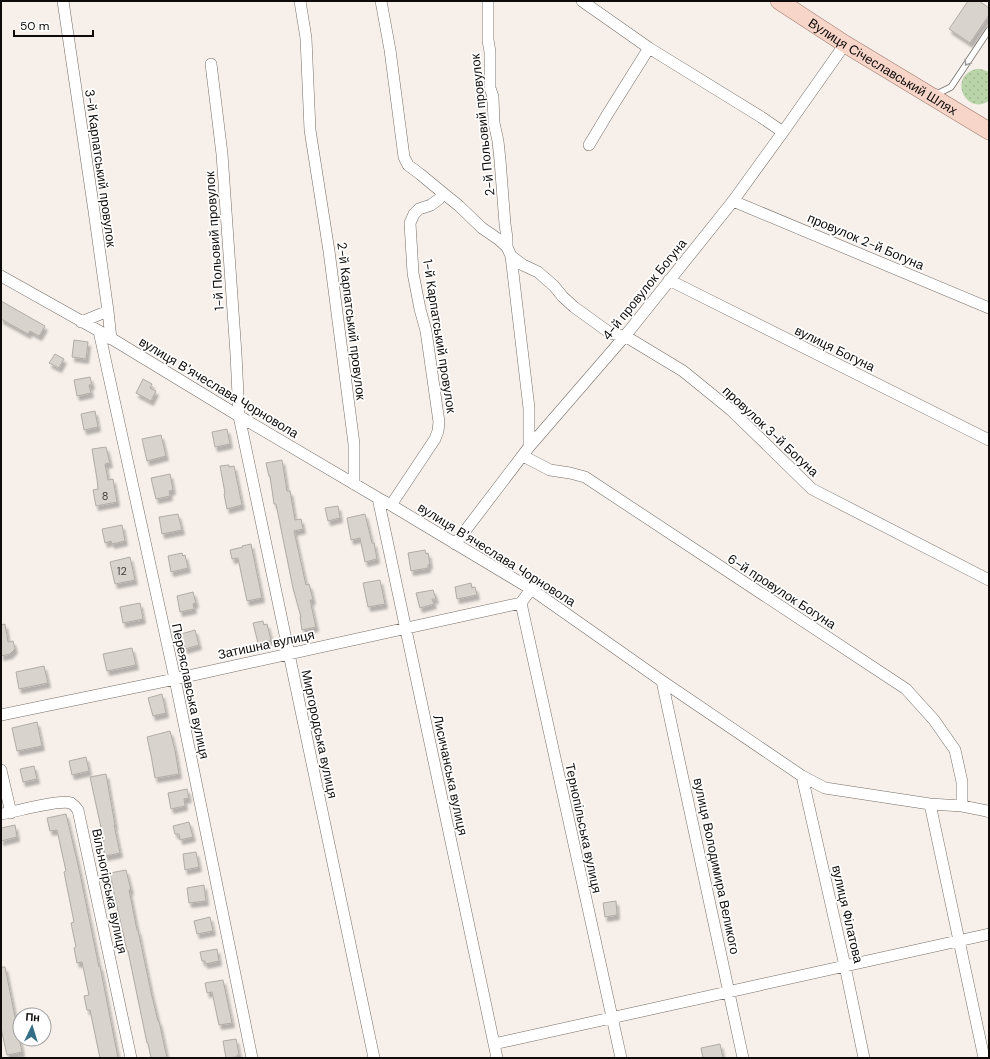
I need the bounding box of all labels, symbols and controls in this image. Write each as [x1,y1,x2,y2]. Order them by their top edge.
scale bar [14,12,93,38]
street label: Вулиця Січеславський Шлях [805,14,961,119]
text: 50 m [20,18,49,34]
street label: 2-й Польовий провулок [467,53,498,197]
one-way arrow [964,59,972,66]
street label: 3-й Карпатський провулок [81,88,120,248]
street label: 1-й Польовий провулок [201,170,228,311]
street label: провулок 2-й Богуна [805,209,927,274]
street label: 4-й провулок Богуна [598,235,691,343]
street label: 2-й Карпатський провулок [333,241,370,401]
street label: 1-й Карпатський провулок [419,258,460,415]
street label: вулиця Богуна [792,322,878,376]
street label: вулиця Вʼячеслава Чорновола [136,333,302,442]
street label: провулок 3-й Богуна [719,382,823,481]
house number: 8 [102,489,108,503]
street label: вулиця Вʼячеслава Чорновола [415,499,580,611]
street label: 6-й провулок Богуна [724,550,840,633]
house number: 12 [117,564,127,578]
street label: Переяславська вулиця [168,622,213,760]
street label: Затишна вулиця [216,626,316,663]
street label: Миргородська вулиця [298,668,341,800]
street label: Лисичанська вулиця [429,713,472,837]
street label: Тернопільська вулиця [561,762,606,895]
street label: вулиця Володимира Великого [689,776,744,956]
street label: Вільногірська вулиця [88,827,131,955]
street label: вулиця Філатова [828,863,867,965]
north arrow [12,1007,52,1047]
text: Пн [25,1010,40,1025]

